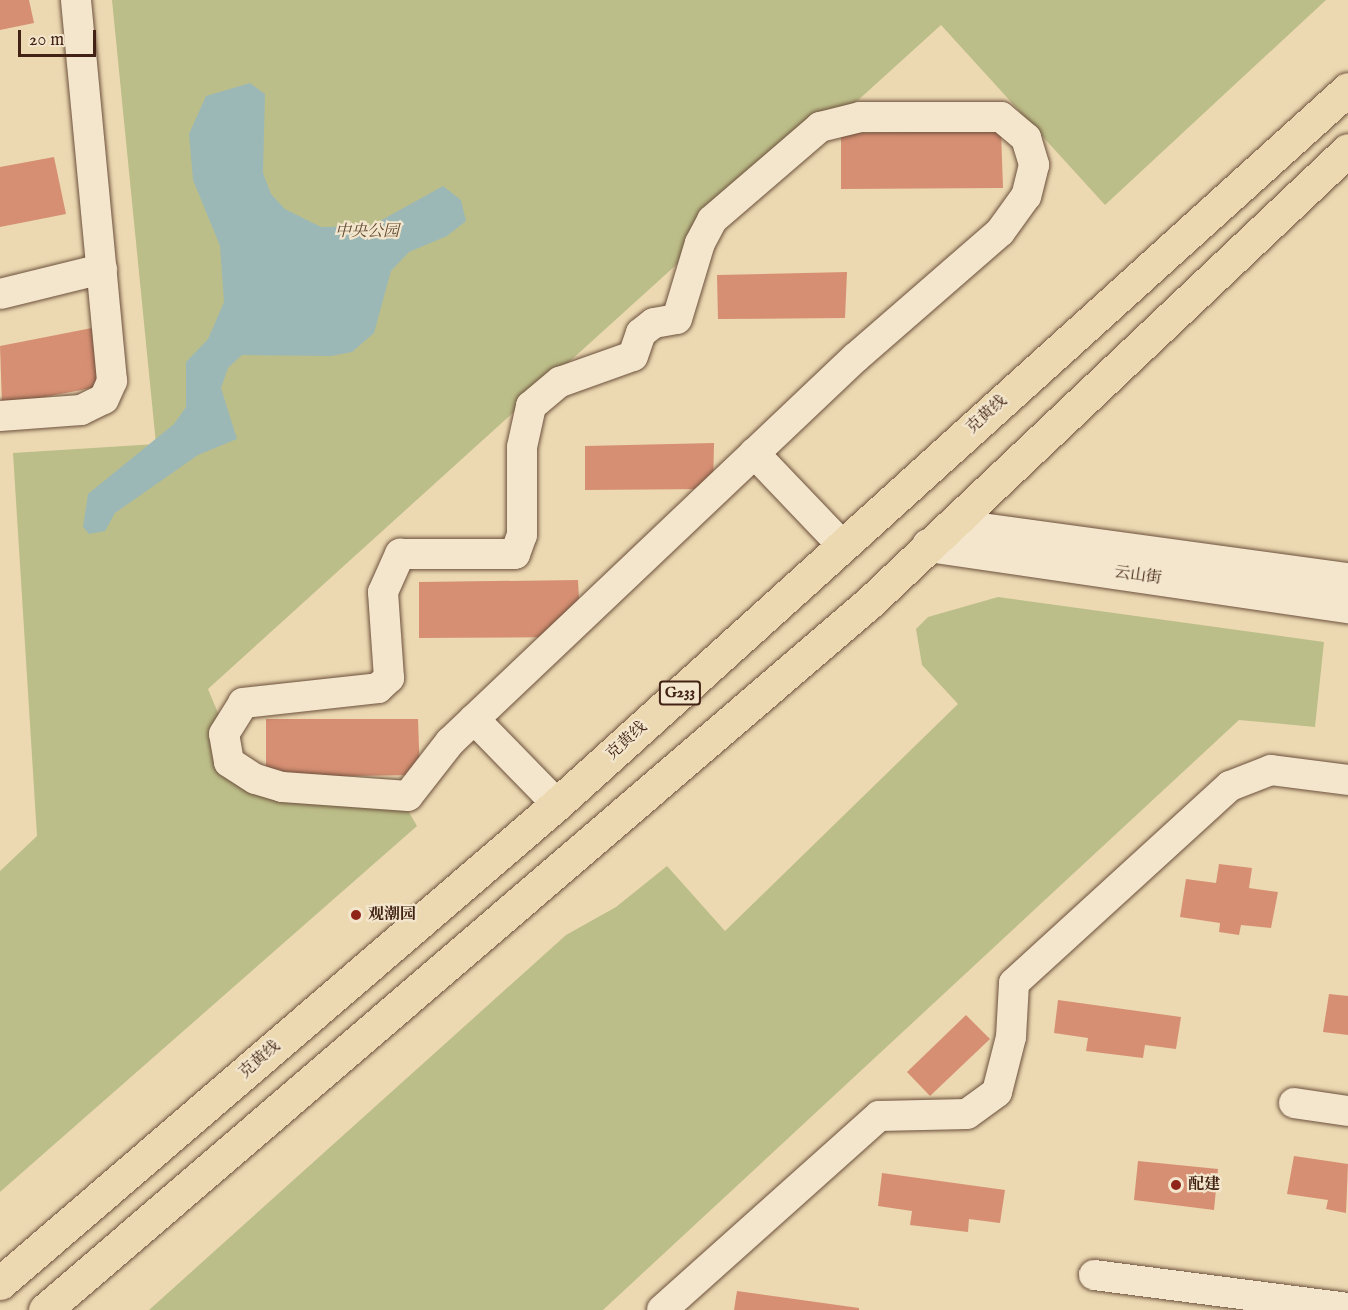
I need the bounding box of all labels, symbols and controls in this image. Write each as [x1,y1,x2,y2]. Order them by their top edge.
scale bar [21,18,99,56]
text: 20 m [29,29,64,52]
park label: 中央公园 [335,222,399,242]
street label: 克黄线 [963,392,1011,438]
street label: 云山街 [1113,563,1163,589]
road number: G233 [658,681,702,705]
street label: 克黄线 [603,718,651,764]
place label: 观潮园 [368,905,416,925]
marker: 观潮园 [349,908,363,922]
street label: 克黄线 [236,1037,284,1083]
place label: 配建 [1188,1175,1220,1195]
marker: 配建 [1169,1178,1183,1192]

